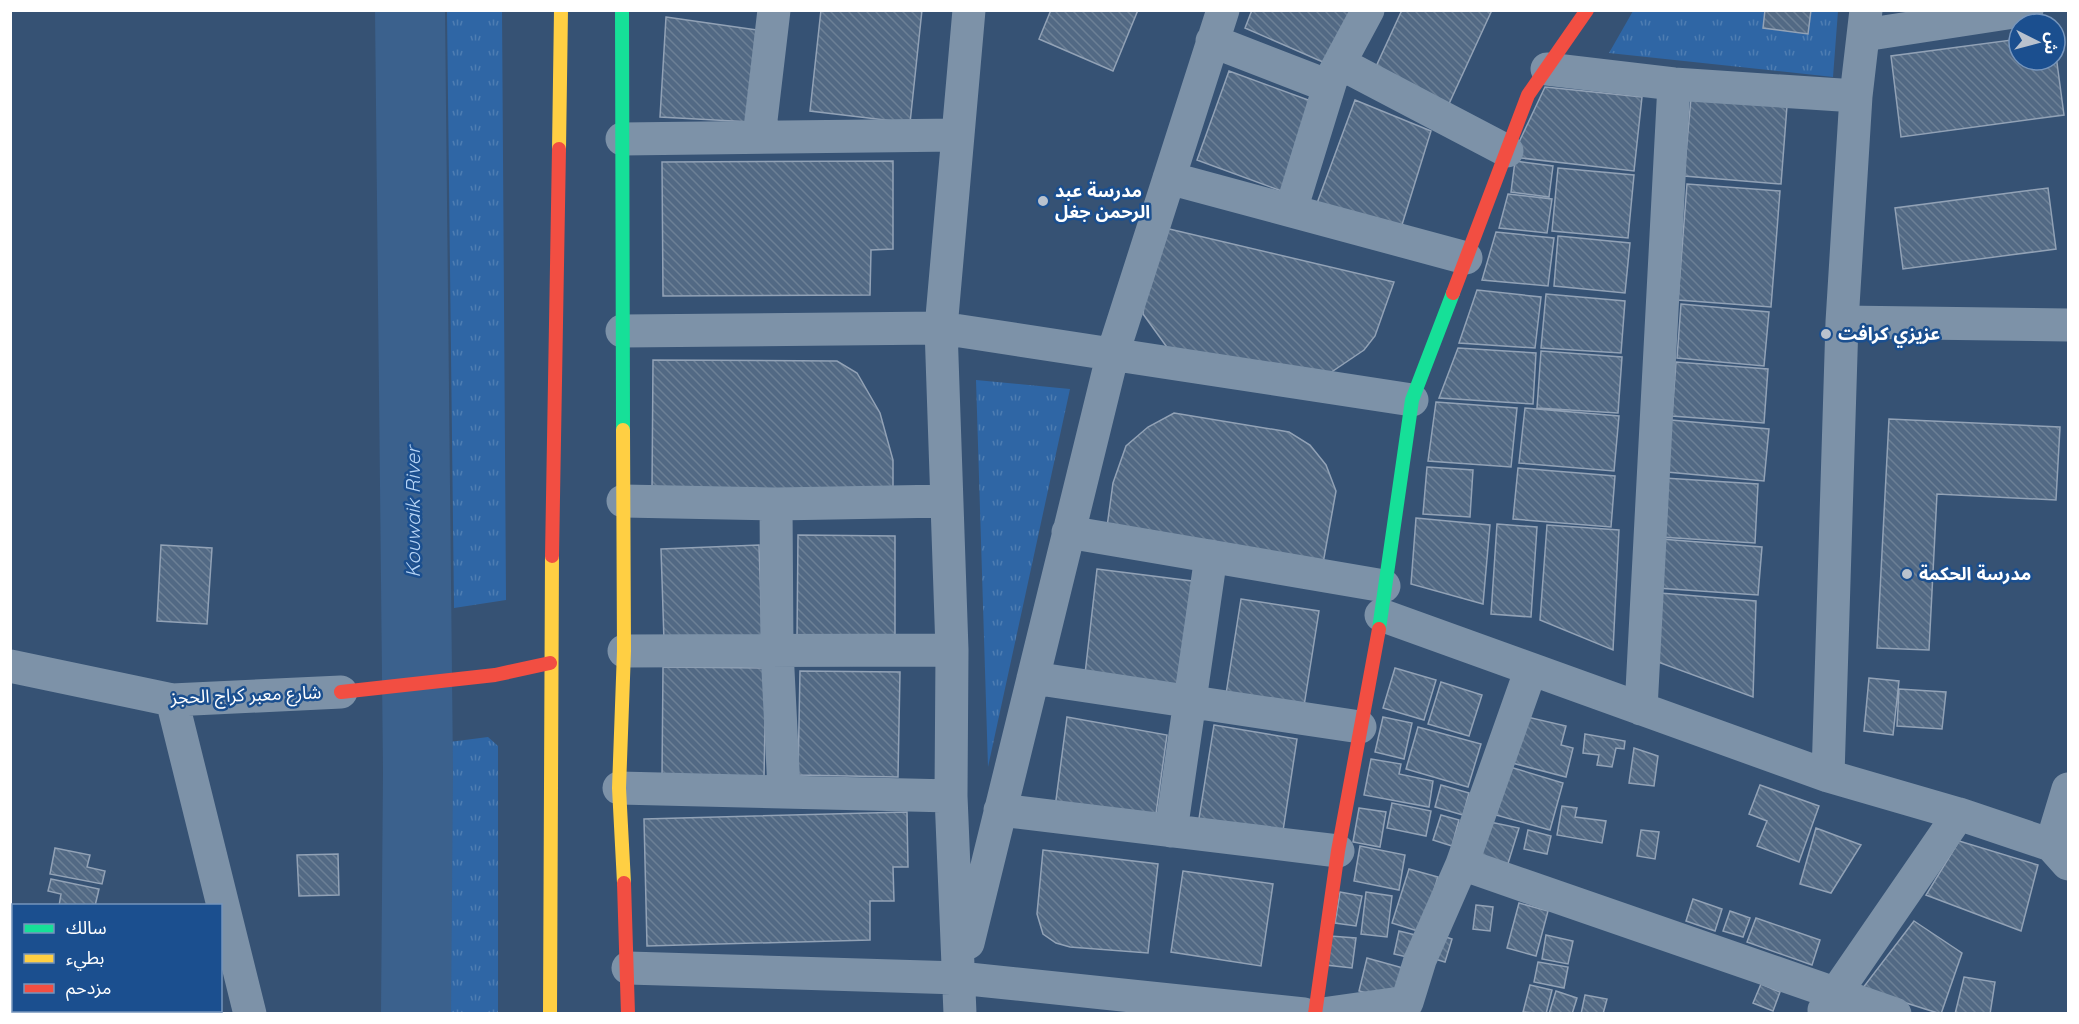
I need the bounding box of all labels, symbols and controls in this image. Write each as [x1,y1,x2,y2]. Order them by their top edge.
north arrow [2007,12,2067,72]
text: ش [2041,32,2063,56]
place label: مدرسة عبد الرحمن جغل [1055,179,1150,223]
marker: مدرسة عبد الرحمن جغل [1036,194,1050,208]
place label: عزيزي كرافت [1838,322,1940,348]
marker: عزيزي كرافت [1819,327,1833,341]
water label: Kouwaik River [400,444,425,578]
place label: مدرسة الحكمة [1919,562,2031,585]
marker: مدرسة الحكمة [1900,567,1914,581]
street label: شارع معبر كراج الحجز [169,680,322,712]
legend [12,904,222,1012]
text: سالك [66,916,107,939]
text: بطيء [66,946,104,971]
text: مزدحم [66,976,111,1001]

